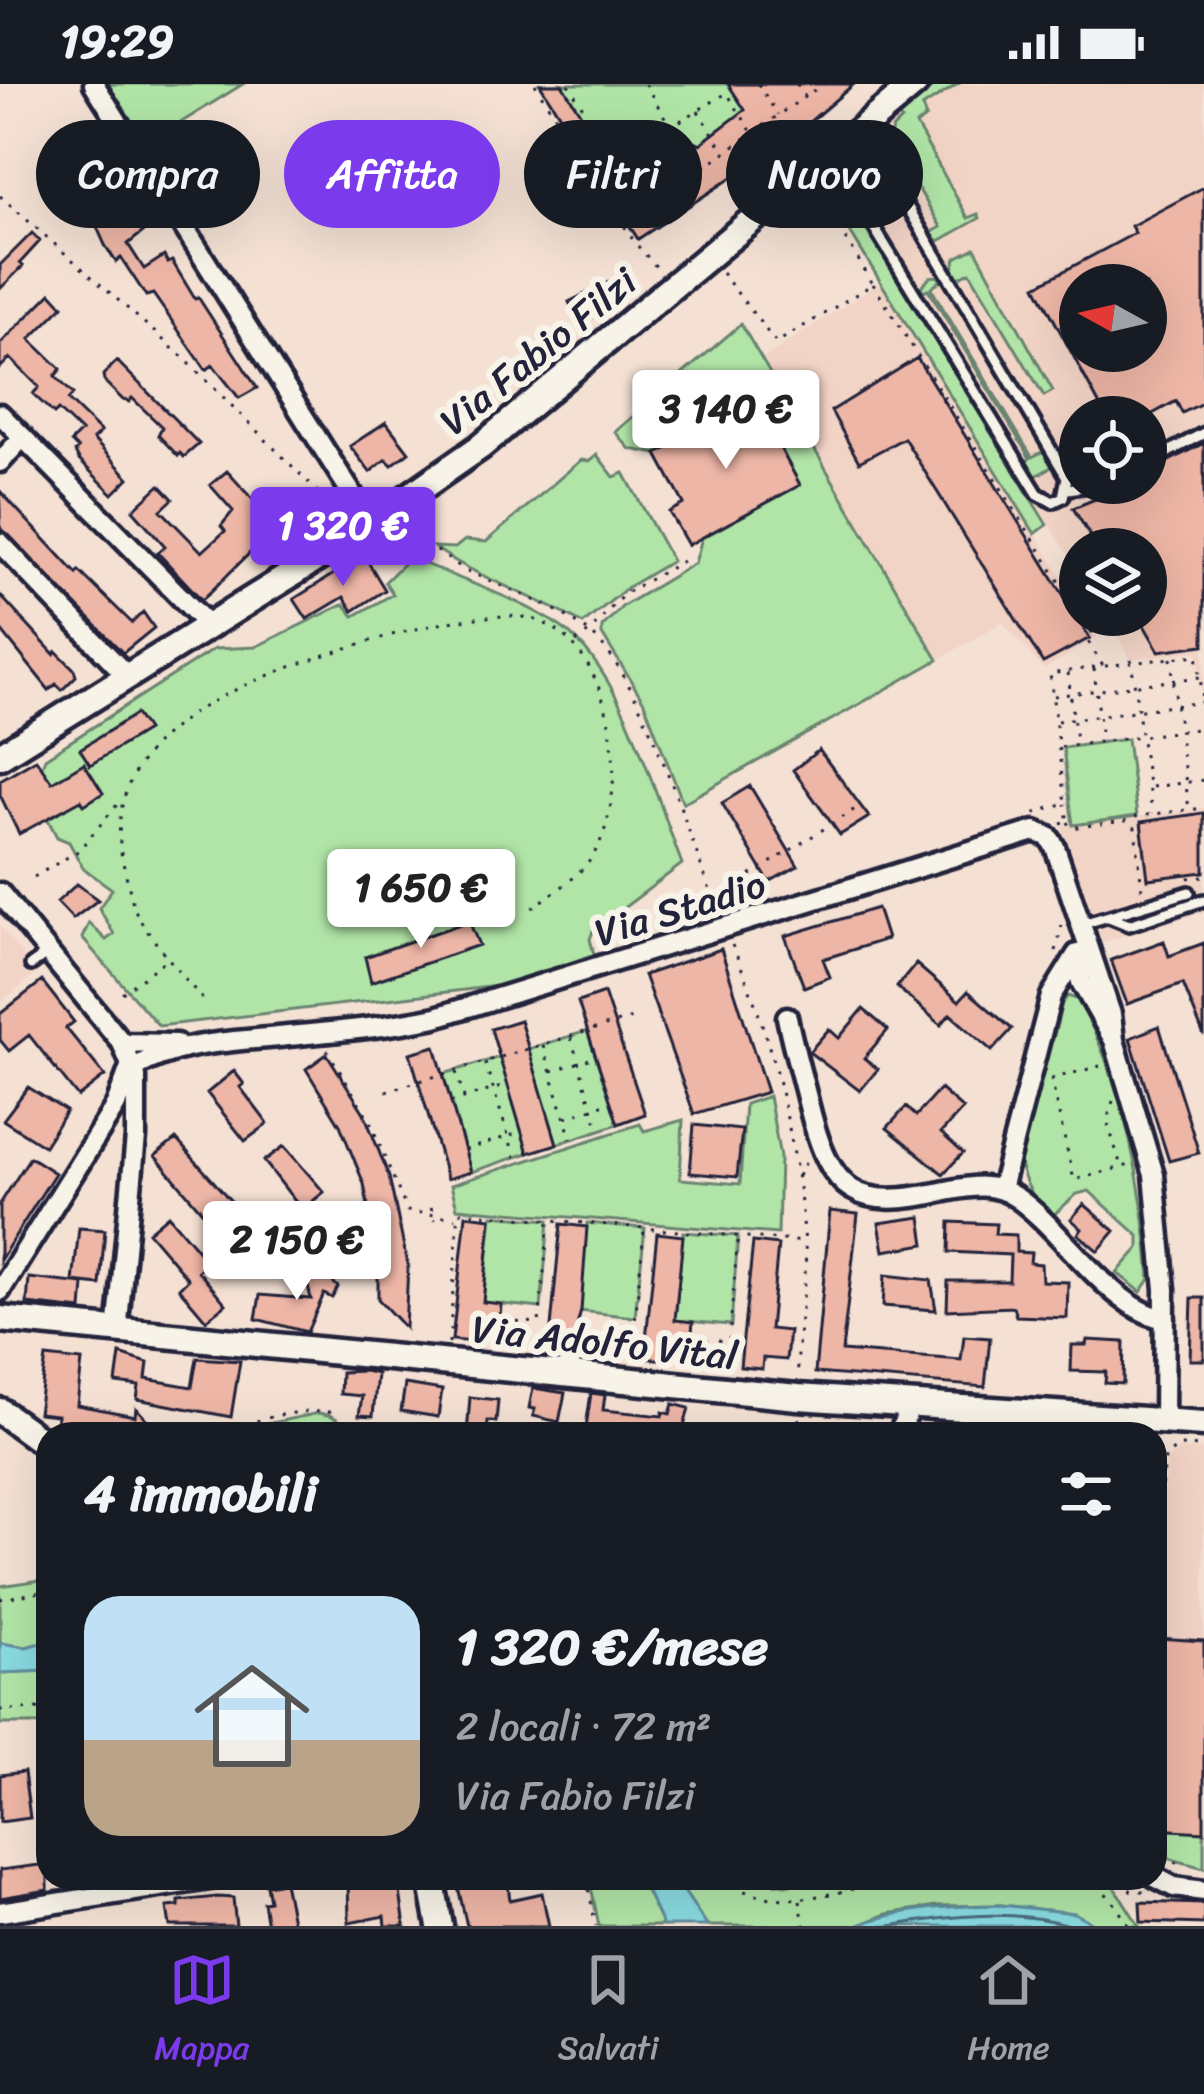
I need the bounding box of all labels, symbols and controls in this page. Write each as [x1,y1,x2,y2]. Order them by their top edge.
text: 19:29 [60,2,174,82]
chip: Compra [36,120,260,228]
chip: Affitta [284,120,500,228]
chip: Filtri [524,120,702,228]
chip: Nuovo [726,120,923,228]
street label: Via Fabio Filzi [423,248,654,453]
north arrow [1059,264,1167,372]
map controls [1059,264,1167,636]
pin: 3 140 € [615,370,837,472]
text: 3 140 € [659,374,793,443]
button: locate [1059,396,1167,504]
pin: 1 320 € [232,487,454,589]
text: 1 320 € [277,491,409,560]
button: layers [1059,528,1167,636]
pin: 1 650 € [310,849,532,951]
street label: Via Stadio [586,849,774,967]
text: 1 650 € [354,853,488,922]
pin: 2 150 € [186,1201,408,1303]
text: 2 150 € [230,1205,364,1274]
street label: Via Adolfo Vital [469,1294,742,1390]
text: 4 immobili [84,1449,317,1539]
icon: filters [1053,1461,1119,1527]
text: 1 320 €/mese [456,1602,768,1692]
icon: home [180,1644,324,1788]
text: 2 locali · 72 m² [456,1692,711,1761]
text: Via Fabio Filzi [456,1761,695,1830]
tab: Mappa [154,1947,249,2077]
tab: Salvati [558,1947,659,2077]
tab: Home [967,1947,1050,2077]

